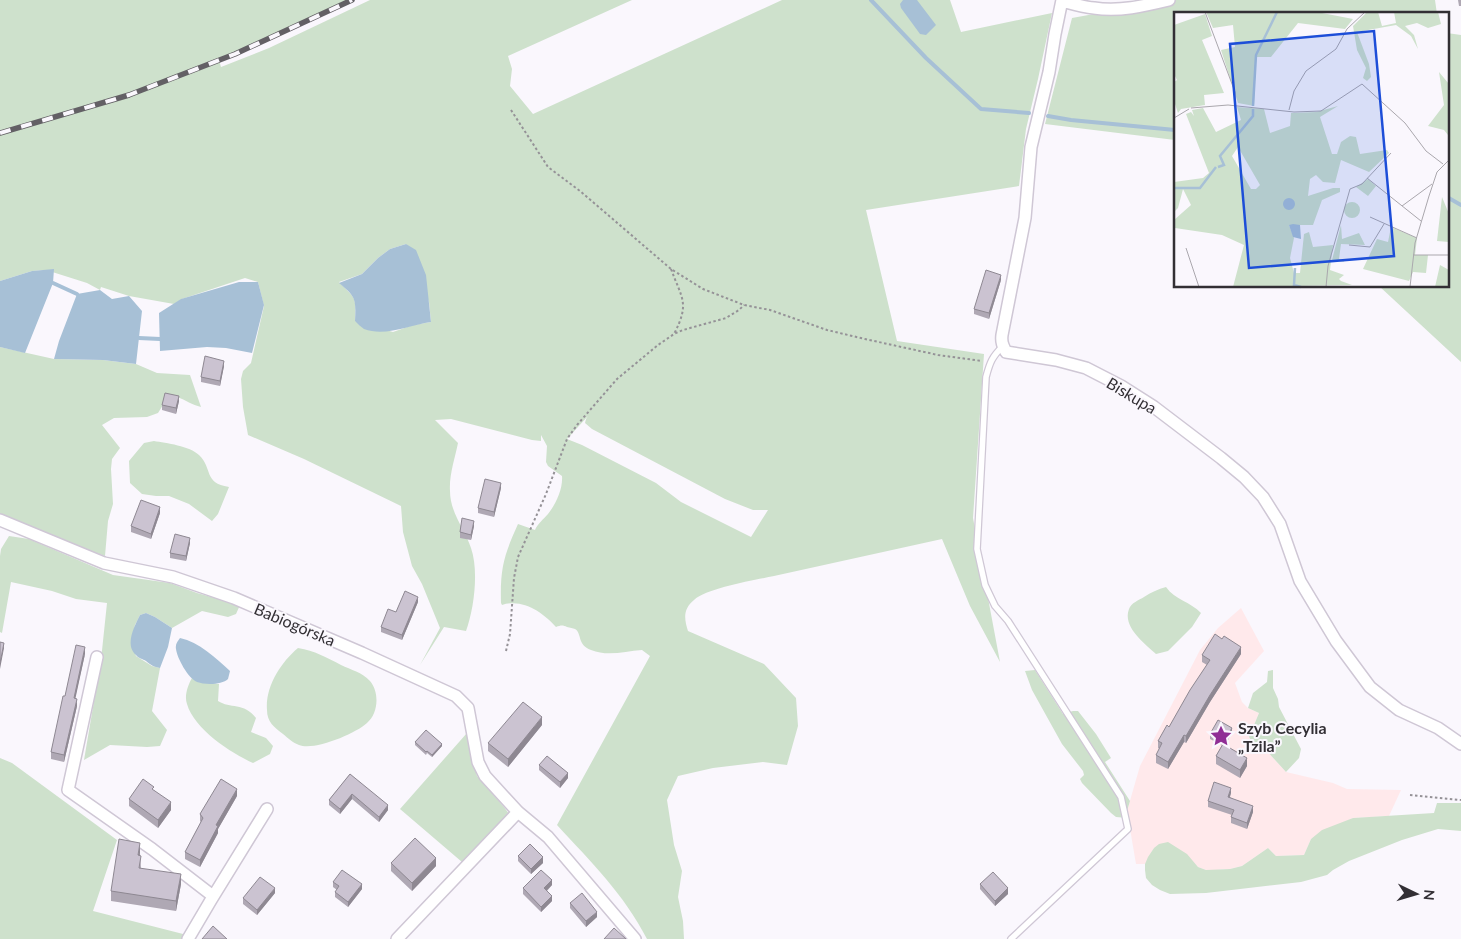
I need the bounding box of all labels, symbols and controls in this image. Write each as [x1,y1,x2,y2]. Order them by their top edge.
inset map [1174,12,1448,288]
street label: Biskupa [1104,373,1160,417]
street label: Babiogórska [252,598,338,650]
place label: Szyb Cecylia „Tzila” [1238,718,1327,755]
place icon: Szyb Cecylia „Tzila” [1208,723,1234,749]
north arrow [1391,869,1441,919]
text: N [1421,889,1438,901]

